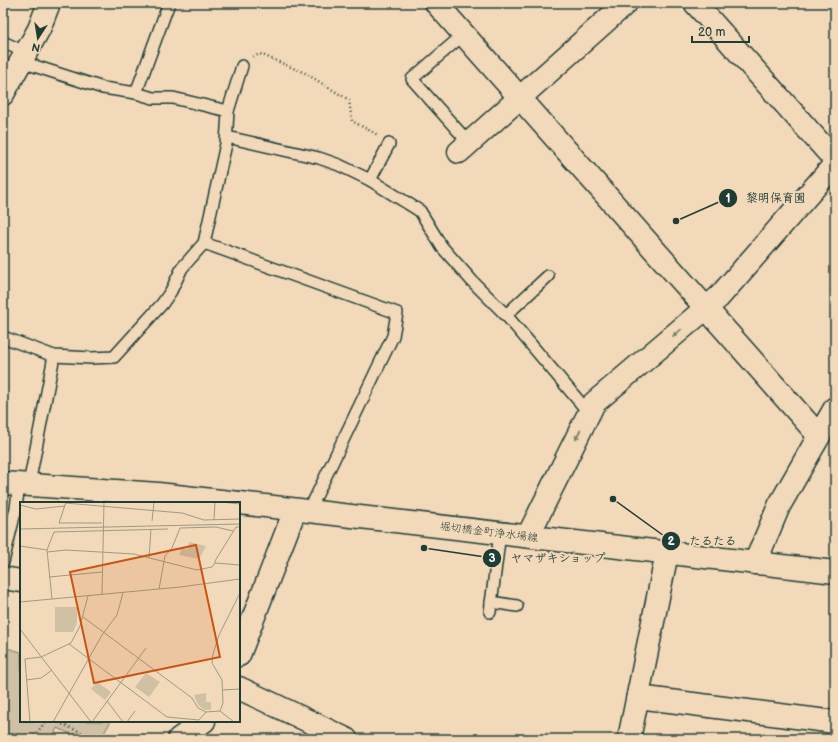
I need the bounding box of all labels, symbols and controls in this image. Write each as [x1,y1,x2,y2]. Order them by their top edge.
north arrow [18,18,58,58]
scale bar [692,18,749,44]
text: 20 m [698,25,725,40]
text: N [31,40,41,55]
callout: 黎明保育園 [718,186,814,210]
text: 1 [725,191,731,206]
text: 黎明保育園 [746,191,806,206]
one-way arrow [672,328,682,337]
one-way arrow [575,429,581,440]
inset map [20,502,240,722]
street label: 堀切橋金町浄水場線 [439,520,539,544]
callout: たるたる [661,529,745,553]
text: 2 [667,534,675,549]
text: たるたる [689,534,737,549]
callout: ヤマザキショップ [482,546,614,570]
text: 3 [488,551,496,566]
text: ヤマザキショップ [510,551,606,566]

